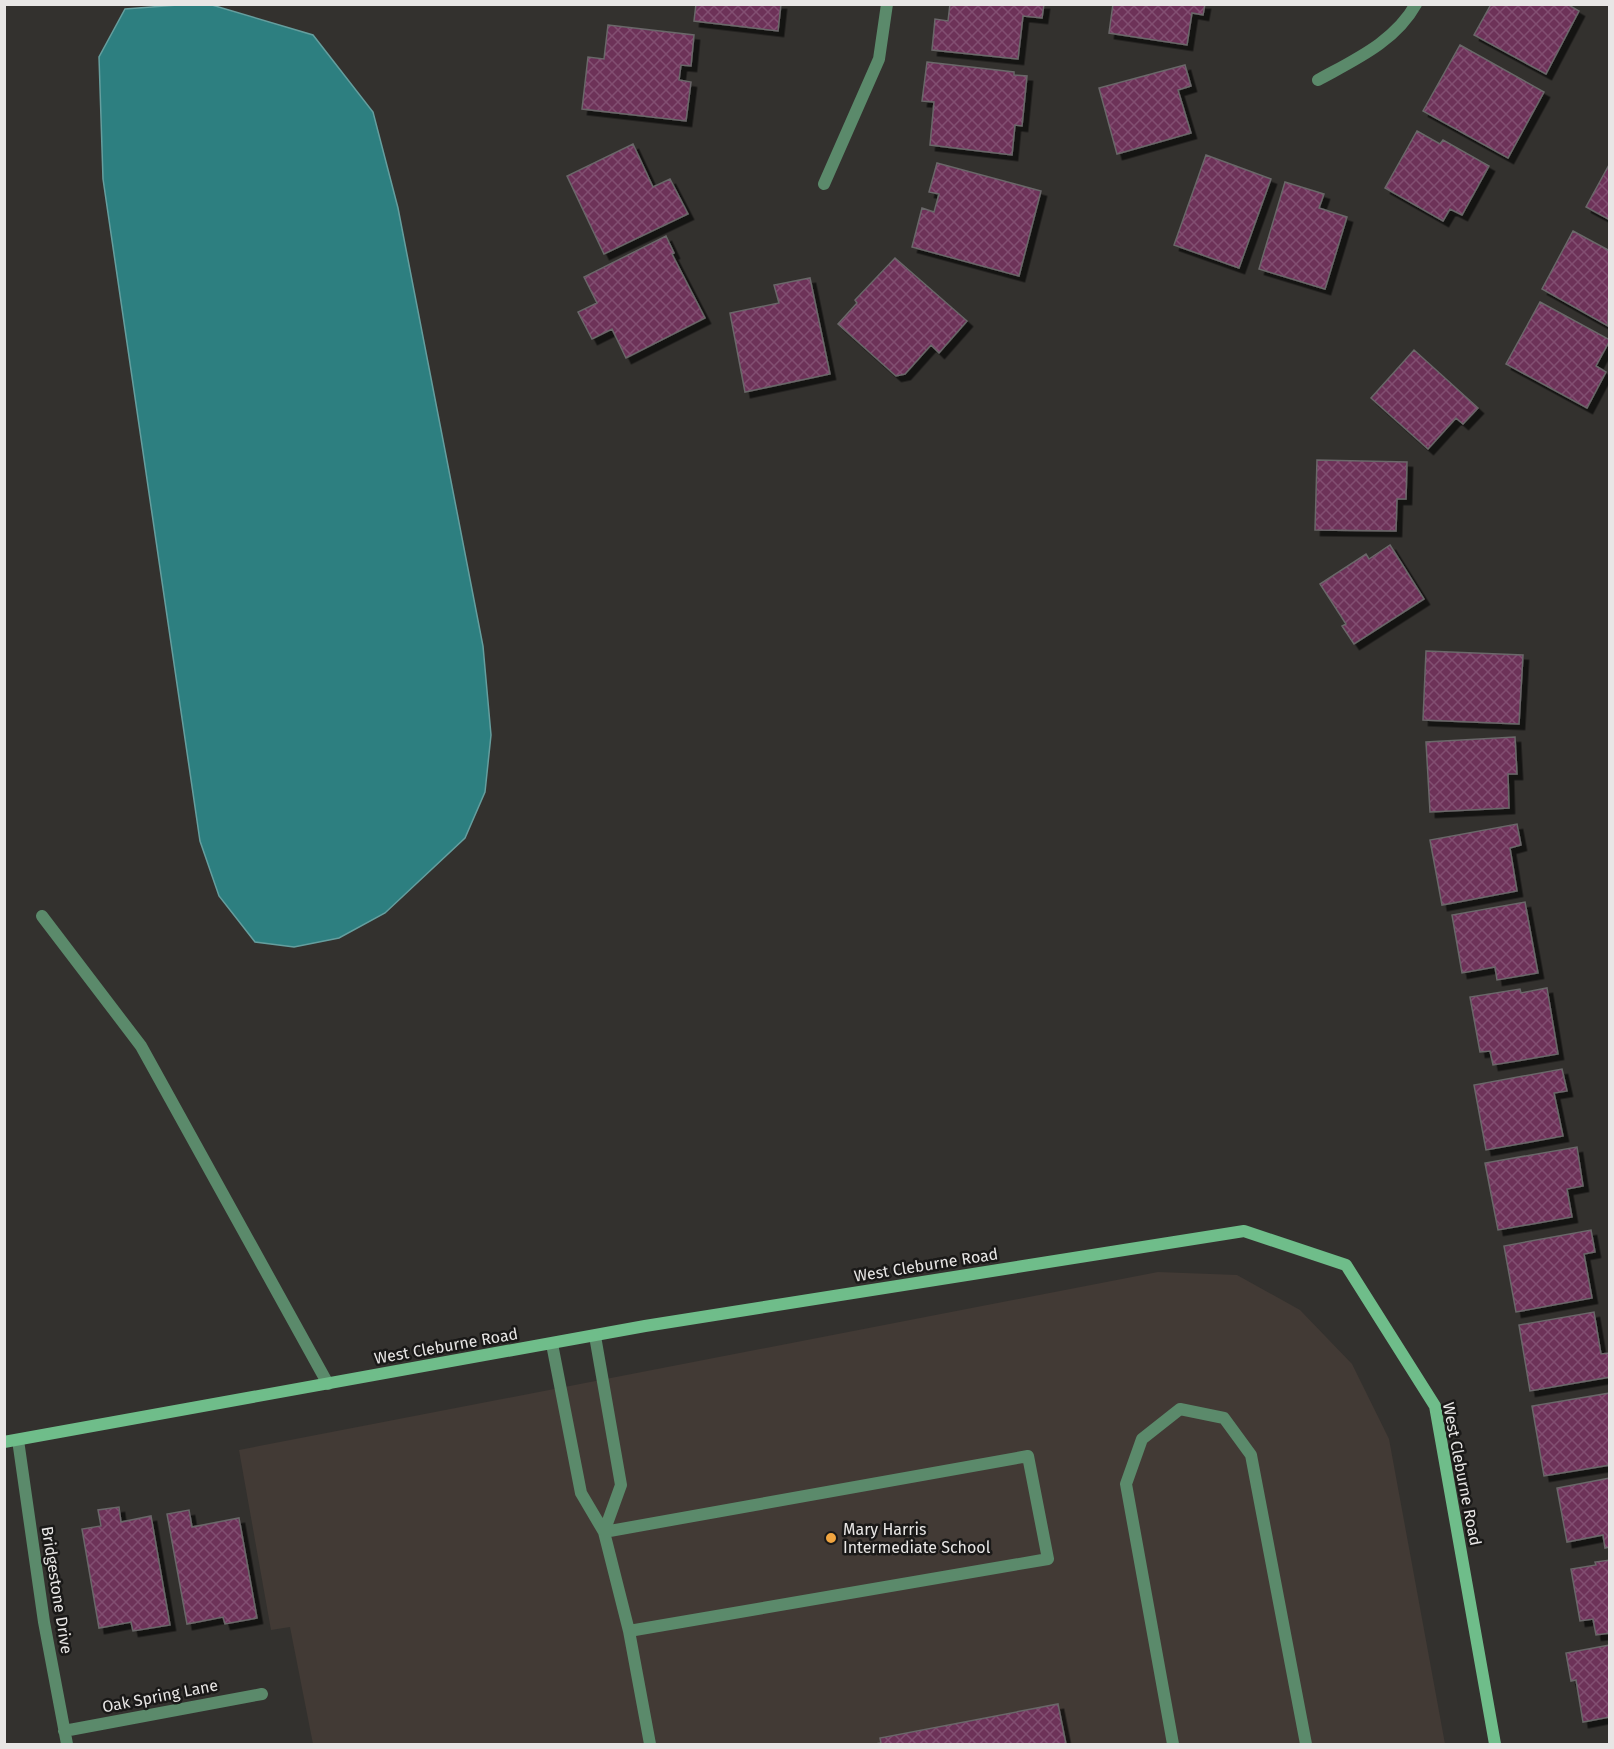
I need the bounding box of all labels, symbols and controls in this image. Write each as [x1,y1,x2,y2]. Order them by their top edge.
street label: West Cleburne Road [853,1244,999,1286]
street label: West Cleburne Road [373,1324,519,1368]
street label: West Cleburne Road [1439,1401,1485,1547]
place label: Mary Harris Intermediate School [843,1520,991,1557]
street label: Bridgestone Drive [38,1525,76,1655]
marker: Mary Harris Intermediate School [824,1531,838,1545]
street label: Oak Spring Lane [101,1675,219,1717]

